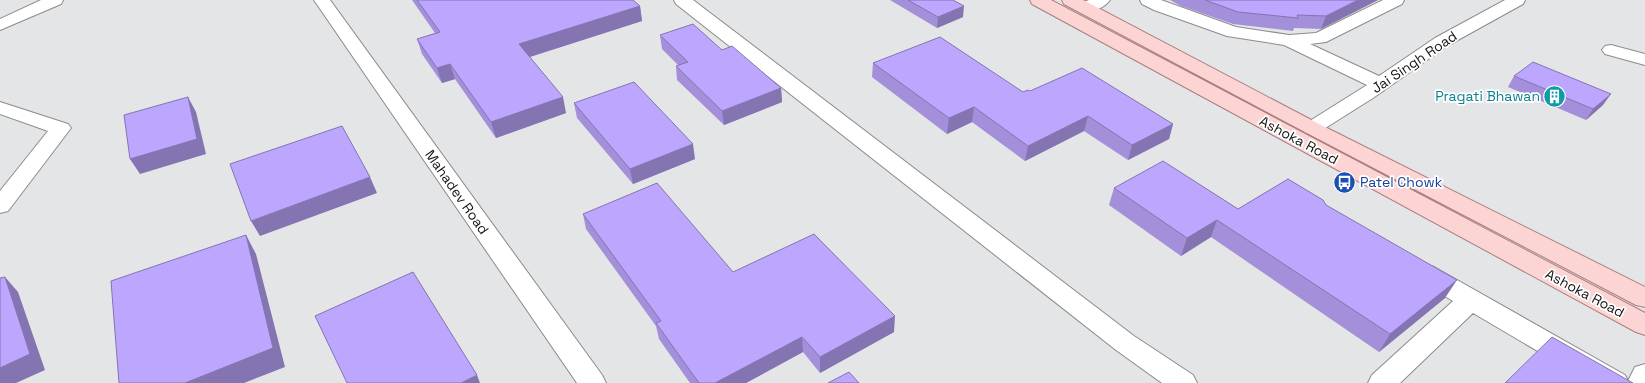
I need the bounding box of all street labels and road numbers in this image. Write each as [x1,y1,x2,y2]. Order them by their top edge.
street label: Jai Singh Road [1368,27,1460,97]
street label: Ashoka Road [1256,112,1342,168]
street label: Mahadev Road [421,146,493,238]
street label: Ashoka Road [1542,265,1628,321]

